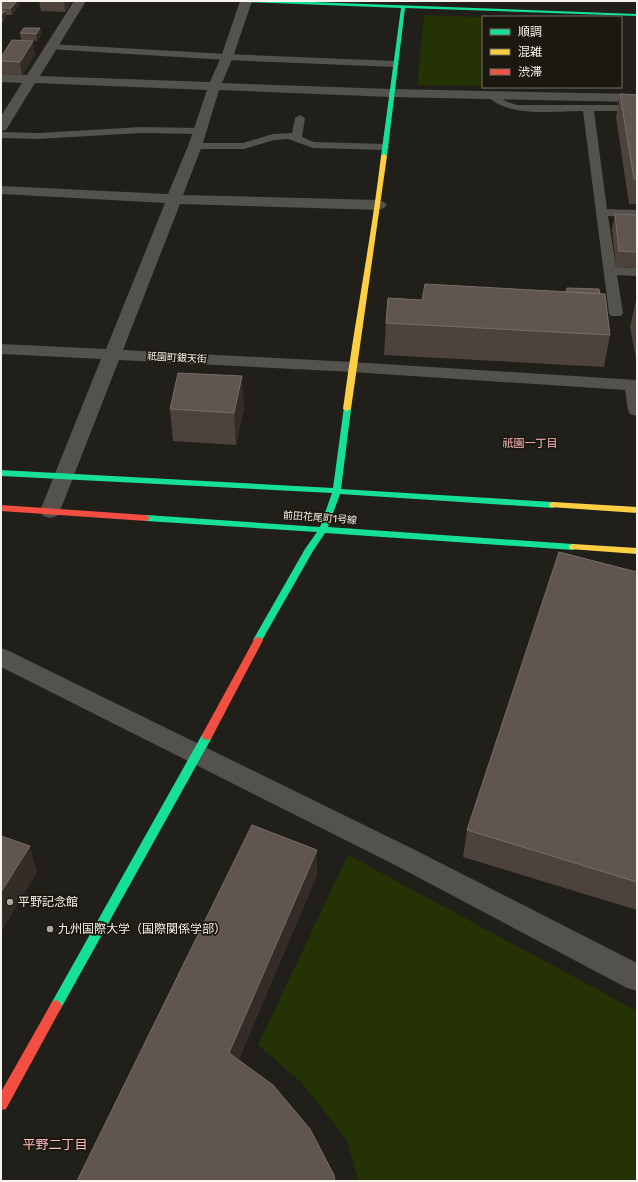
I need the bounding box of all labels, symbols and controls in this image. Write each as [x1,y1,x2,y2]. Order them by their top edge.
legend [482,16,622,88]
text: 順調 [518,25,542,39]
text: 混雑 [518,45,542,59]
text: 渋滞 [518,65,542,79]
street label: 祇園町銀天街 [147,350,207,366]
district label: 祇園一丁目 [503,437,558,450]
street label: 前田花尾町1号線 [283,509,357,527]
place label: 平野記念館 [18,895,78,909]
marker: 平野記念館 [5,897,15,907]
place label: 九州国際大学（国際関係学部） [58,922,226,936]
marker: 九州国際大学（国際関係学部） [45,924,55,934]
district label: 平野二丁目 [22,1137,88,1152]

